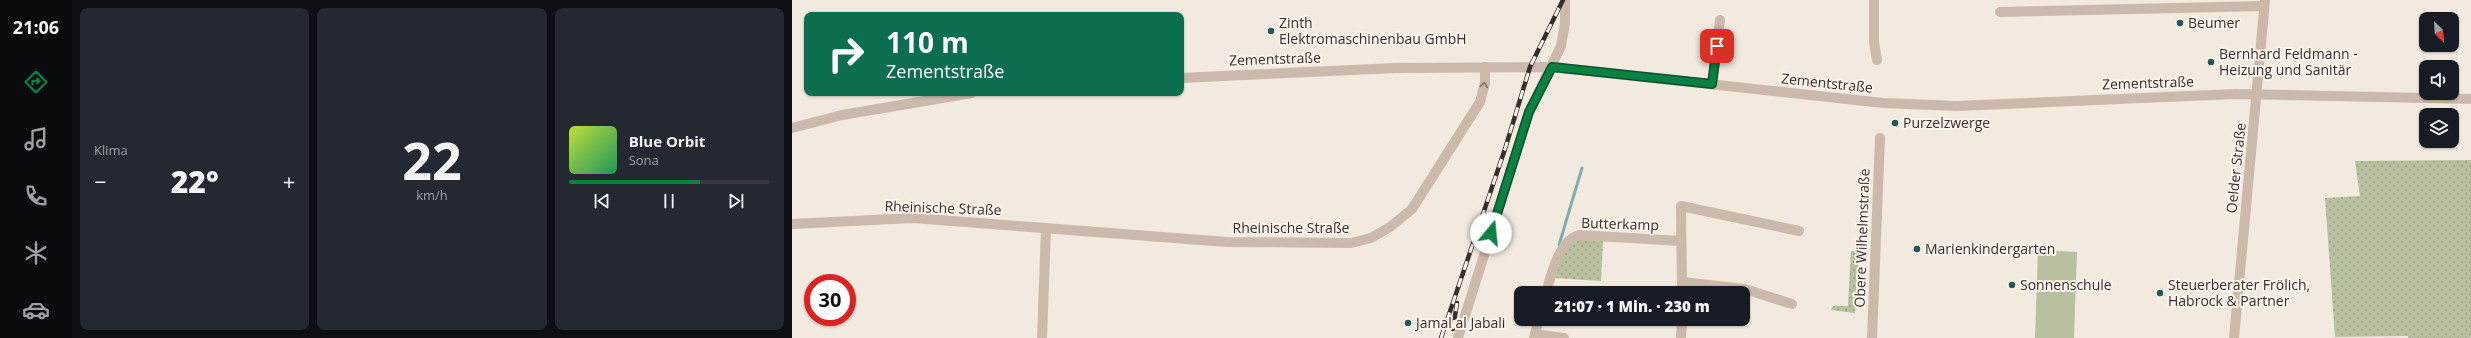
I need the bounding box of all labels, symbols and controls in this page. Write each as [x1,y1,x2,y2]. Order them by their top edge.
north arrow [2419,12,2459,52]
map controls [2419,12,2459,148]
place label: Zinth Elektromaschinenbau GmbH [1279,13,1467,48]
place label: Beumer [2188,13,2240,32]
text: 21:06 [13,15,59,39]
marker: Beumer [2175,18,2185,28]
text: 110 m [886,23,969,61]
marker: Zinth Elektromaschinenbau GmbH [1266,26,1276,36]
icon: right [820,28,872,80]
pin [1700,29,1734,63]
icon: arrive [1706,35,1728,57]
place label: Bernhard Feldmann - Heizung und Sanitär [2219,44,2358,79]
street label: Zementstraße [1229,47,1321,70]
marker: Bernhard Feldmann - Heizung und Sanitär [2206,57,2216,67]
text: Zementstraße [886,59,1004,83]
button: sound [2419,60,2459,100]
icon: directions [22,68,50,96]
street label: Zementstraße [1780,68,1874,97]
street label: Zementstraße [2102,71,2194,94]
one-way arrow [1479,81,1488,88]
button: layers [2419,108,2459,148]
place label: Purzelzwerge [1903,113,1990,132]
marker: Purzelzwerge [1890,118,1900,128]
street label: Oelder Straße [2221,122,2250,214]
text: 22 [402,124,462,195]
icon: music [22,125,50,153]
text: Blue Orbit [629,131,705,151]
text: Klima [94,141,128,159]
text: Sona [629,151,659,169]
text: 22° [171,161,219,202]
text: − [94,166,107,196]
text: + [283,166,295,196]
street label: Obere Wilhelmstraße [1850,168,1873,308]
icon: phone [22,182,50,210]
text: km/h [416,186,448,204]
icon: previous [591,190,613,212]
icon: pause [658,190,680,212]
icon: next [725,190,747,212]
street label: Rheinische Straße [884,196,1002,219]
position arrow [1470,212,1512,254]
street label: Butterkamp [1581,213,1659,234]
street label: Rheinische Straße [1233,218,1350,237]
icon: climate [22,239,50,267]
place label: Marienkindergarten [1925,239,2055,258]
marker: Marienkindergarten [1912,244,1922,254]
speed limit sign: 30 [804,274,856,326]
place label: Sonnenschule [2020,275,2112,294]
place label: Steuerberater Frölich, Habrock & Partner [2168,275,2310,310]
marker: Sonnenschule [2007,280,2017,290]
marker: Steuerberater Frölich, Habrock & Partner [2155,288,2165,298]
icon: car [22,296,50,324]
text: 21:07 · 1 Min. · 230 m [1554,296,1710,316]
place label: Jamal al Jabali [1414,313,1505,332]
marker: Jamal al Jabali [1403,318,1413,328]

